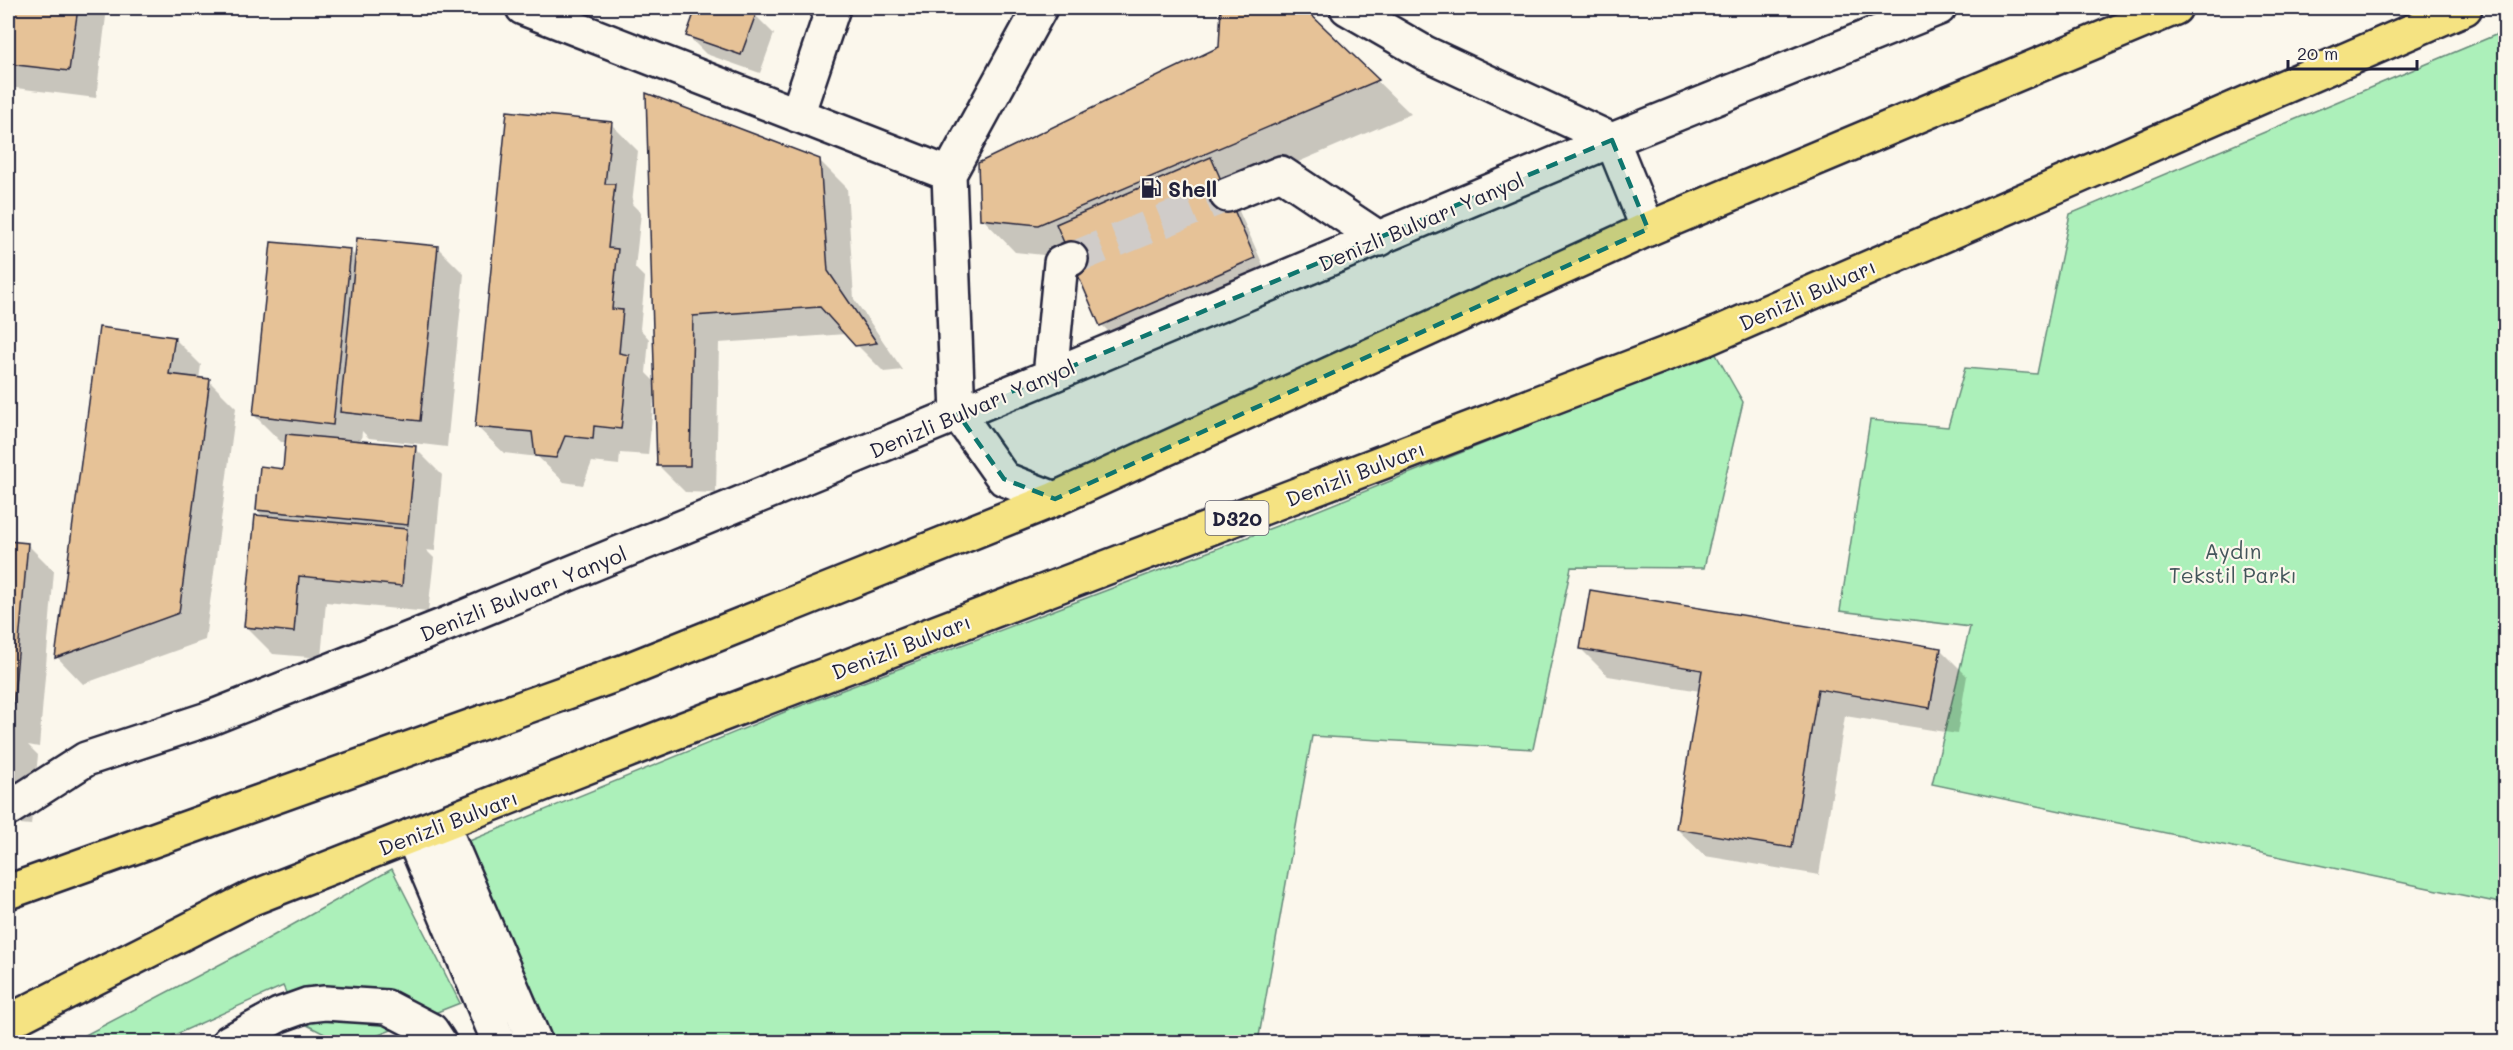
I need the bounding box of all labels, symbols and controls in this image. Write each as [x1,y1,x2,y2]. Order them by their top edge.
scale bar [2288,33,2417,71]
text: 20 m [2297,41,2338,65]
street label: Denizli Bulvarı Yanyol [1314,165,1528,277]
place label: Shell [1168,175,1217,202]
fuel station icon: Shell [1139,176,1163,200]
street label: Denizli Bulvarı [1734,252,1880,336]
street label: Denizli Bulvarı Yanyol [865,352,1079,464]
street label: Denizli Bulvarı [1282,434,1428,512]
road number: D320 [1206,501,1268,535]
park label: Aydın Tekstil Parkı [2169,537,2297,588]
street label: Denizli Bulvarı Yanyol [416,539,630,647]
street label: Denizli Bulvarı [828,607,974,685]
street label: Denizli Bulvarı [375,783,521,861]

